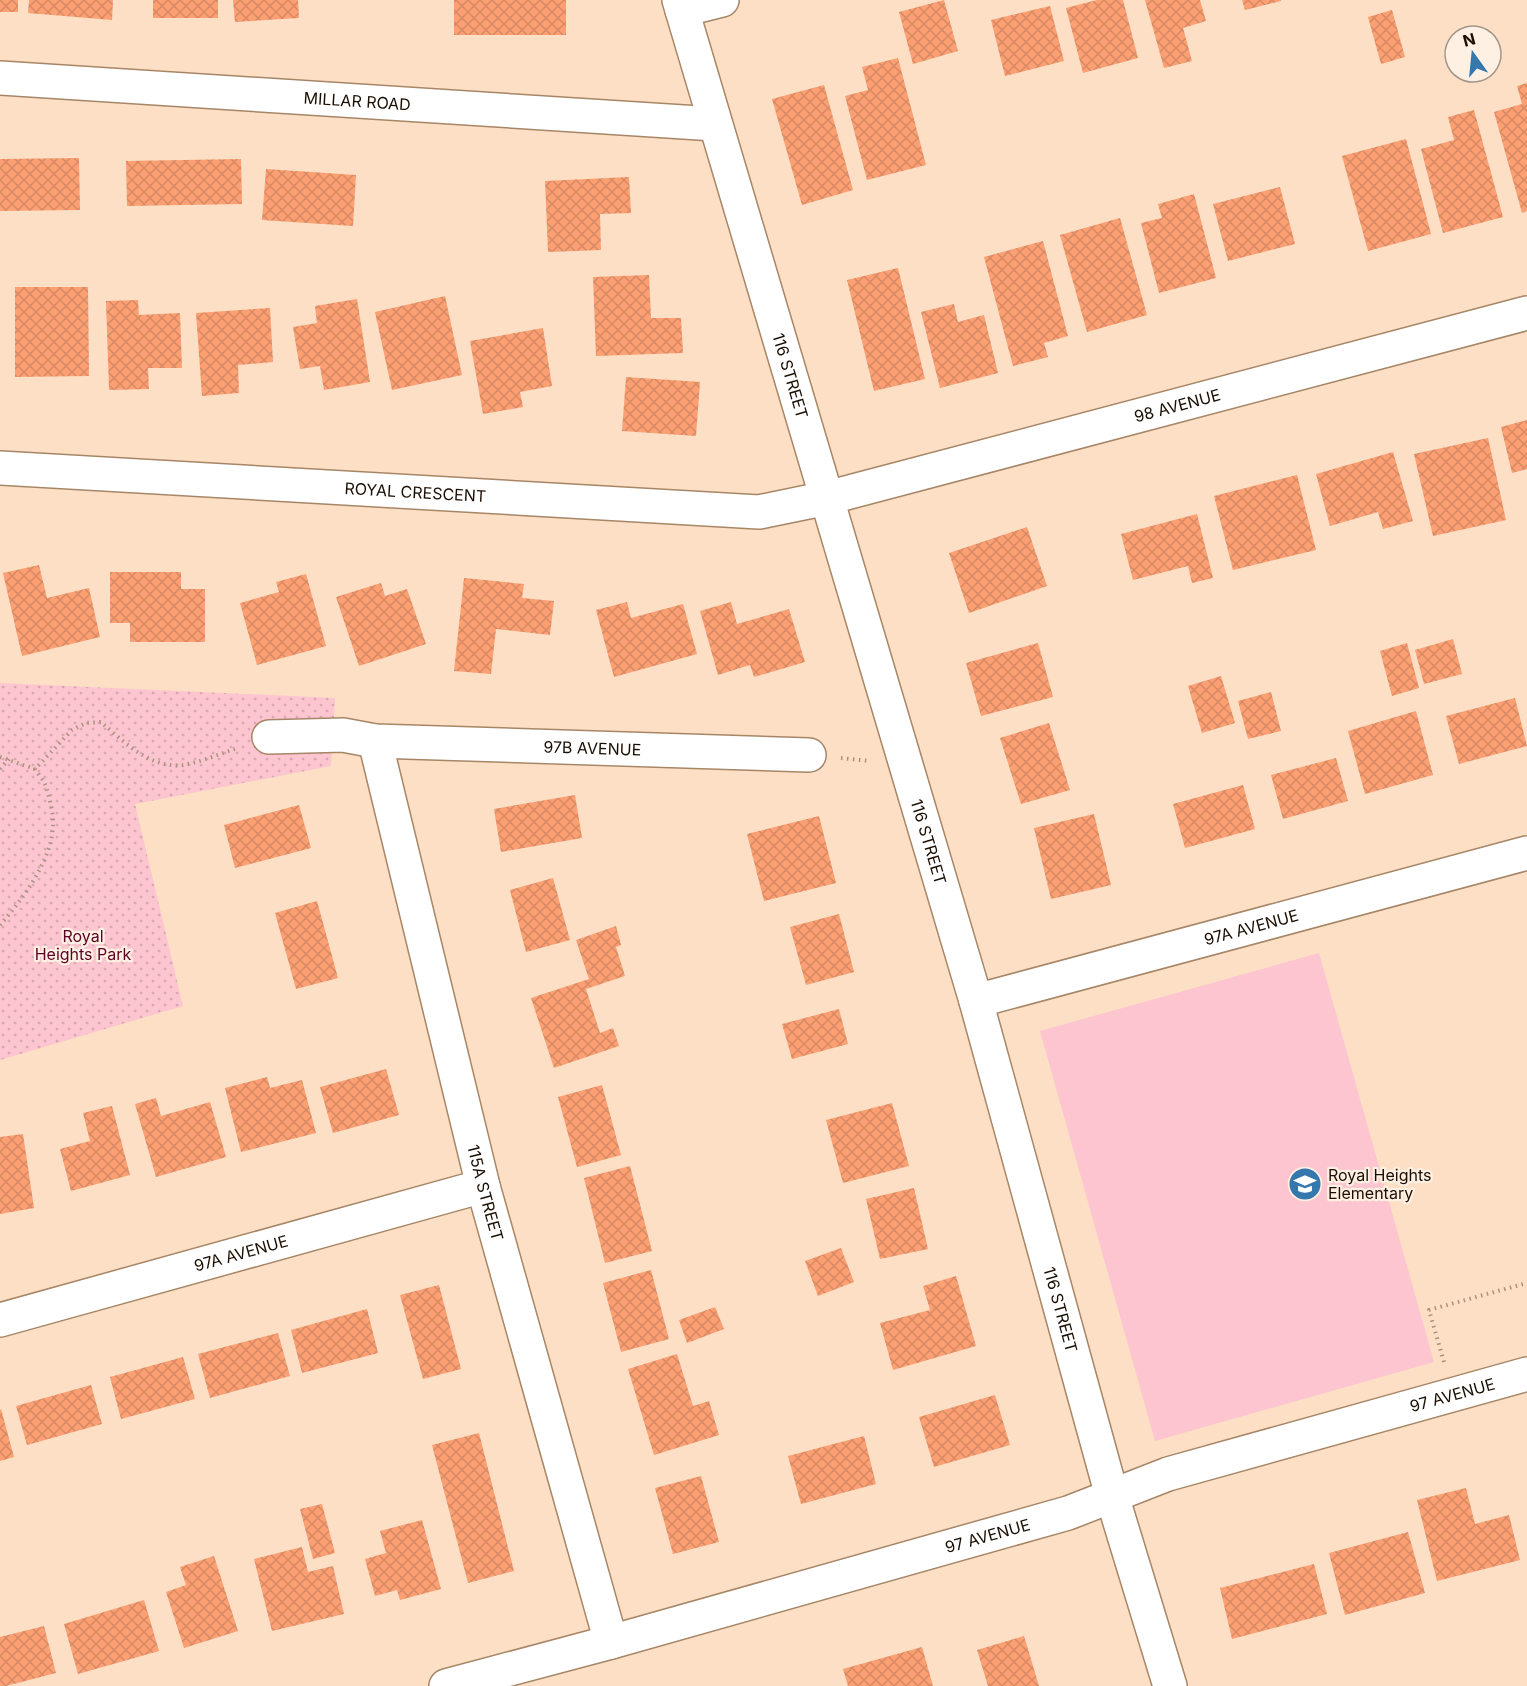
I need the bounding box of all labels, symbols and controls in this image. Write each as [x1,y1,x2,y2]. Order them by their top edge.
north arrow [1443,24,1503,84]
text: N [1461,28,1478,51]
street label: MILLAR ROAD [303,88,411,114]
street label: 116 STREET [768,331,813,421]
street label: 98 AVENUE [1132,384,1223,426]
street label: ROYAL CRESCENT [344,478,487,506]
street label: 97B AVENUE [543,736,642,760]
street label: 116 STREET [907,797,951,887]
street label: 97A AVENUE [1202,905,1301,949]
park label: Royal Heights Park [35,926,132,964]
street label: 115A STREET [463,1143,508,1243]
place label: Royal Heights Elementary [1328,1165,1432,1203]
school or university icon: Royal Heights Elementary [1287,1166,1323,1202]
street label: 97A AVENUE [192,1231,290,1276]
street label: 116 STREET [1039,1264,1082,1354]
street label: 97 AVENUE [1407,1373,1497,1416]
street label: 97 AVENUE [943,1514,1032,1557]

